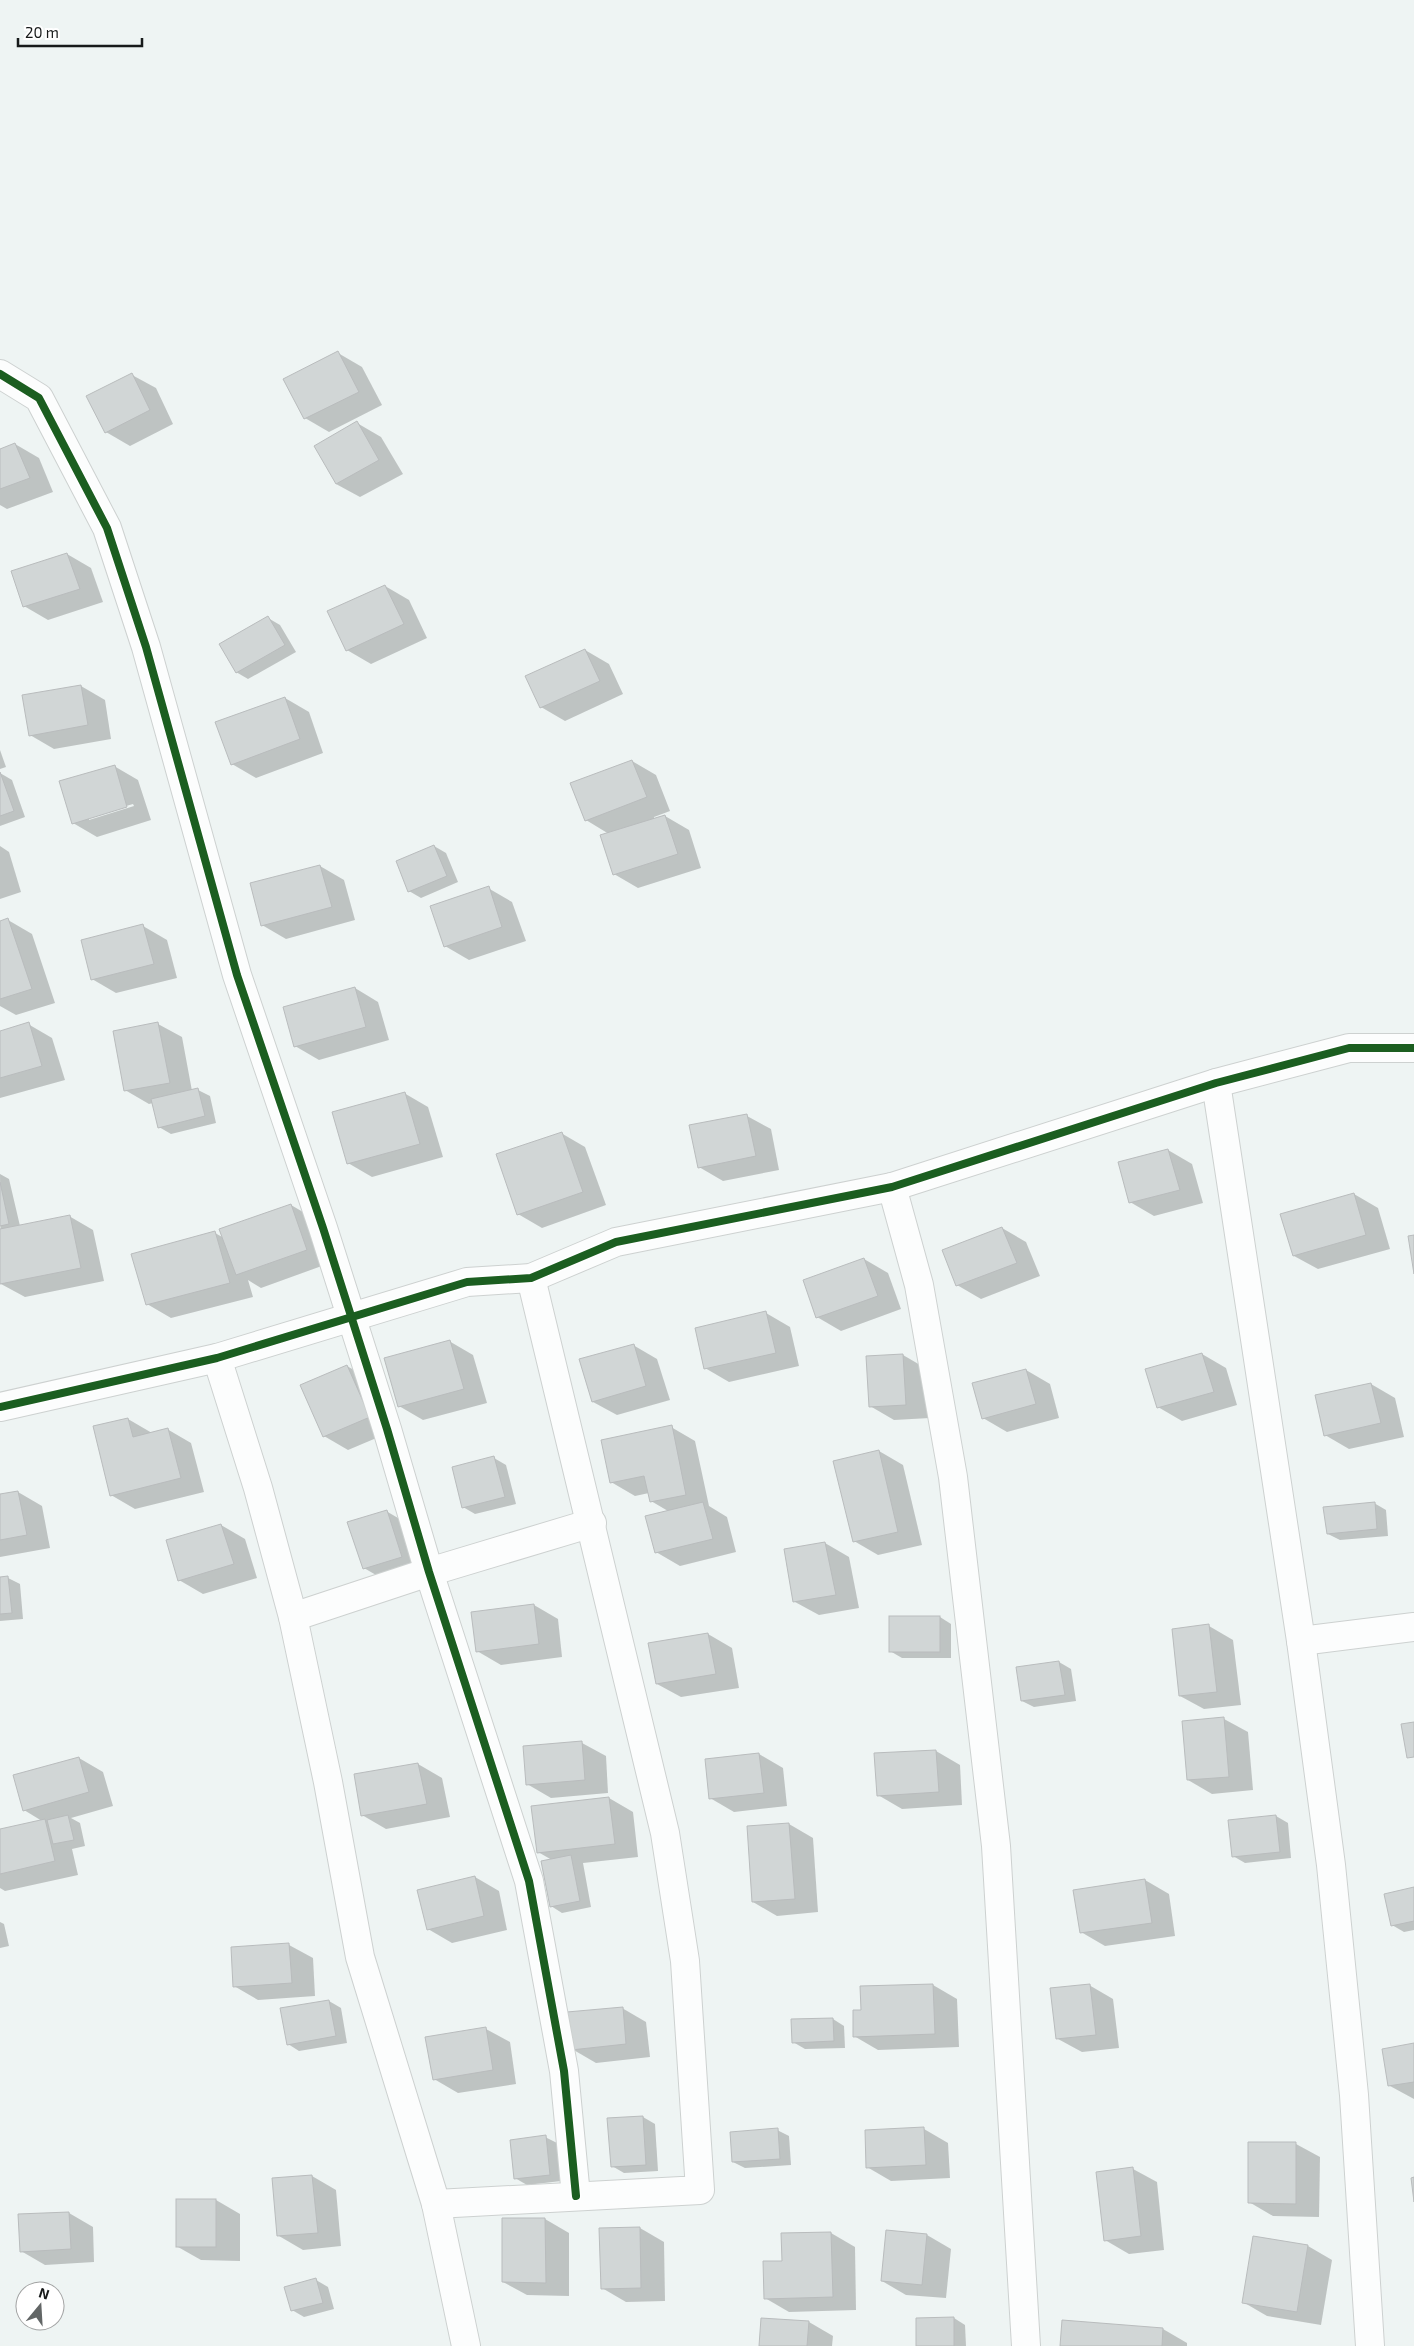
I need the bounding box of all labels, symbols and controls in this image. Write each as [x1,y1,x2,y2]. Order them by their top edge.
scale bar [18,15,141,47]
text: 20 m [25,23,59,41]
north arrow [15,2281,65,2331]
text: N [37,2284,52,2303]

